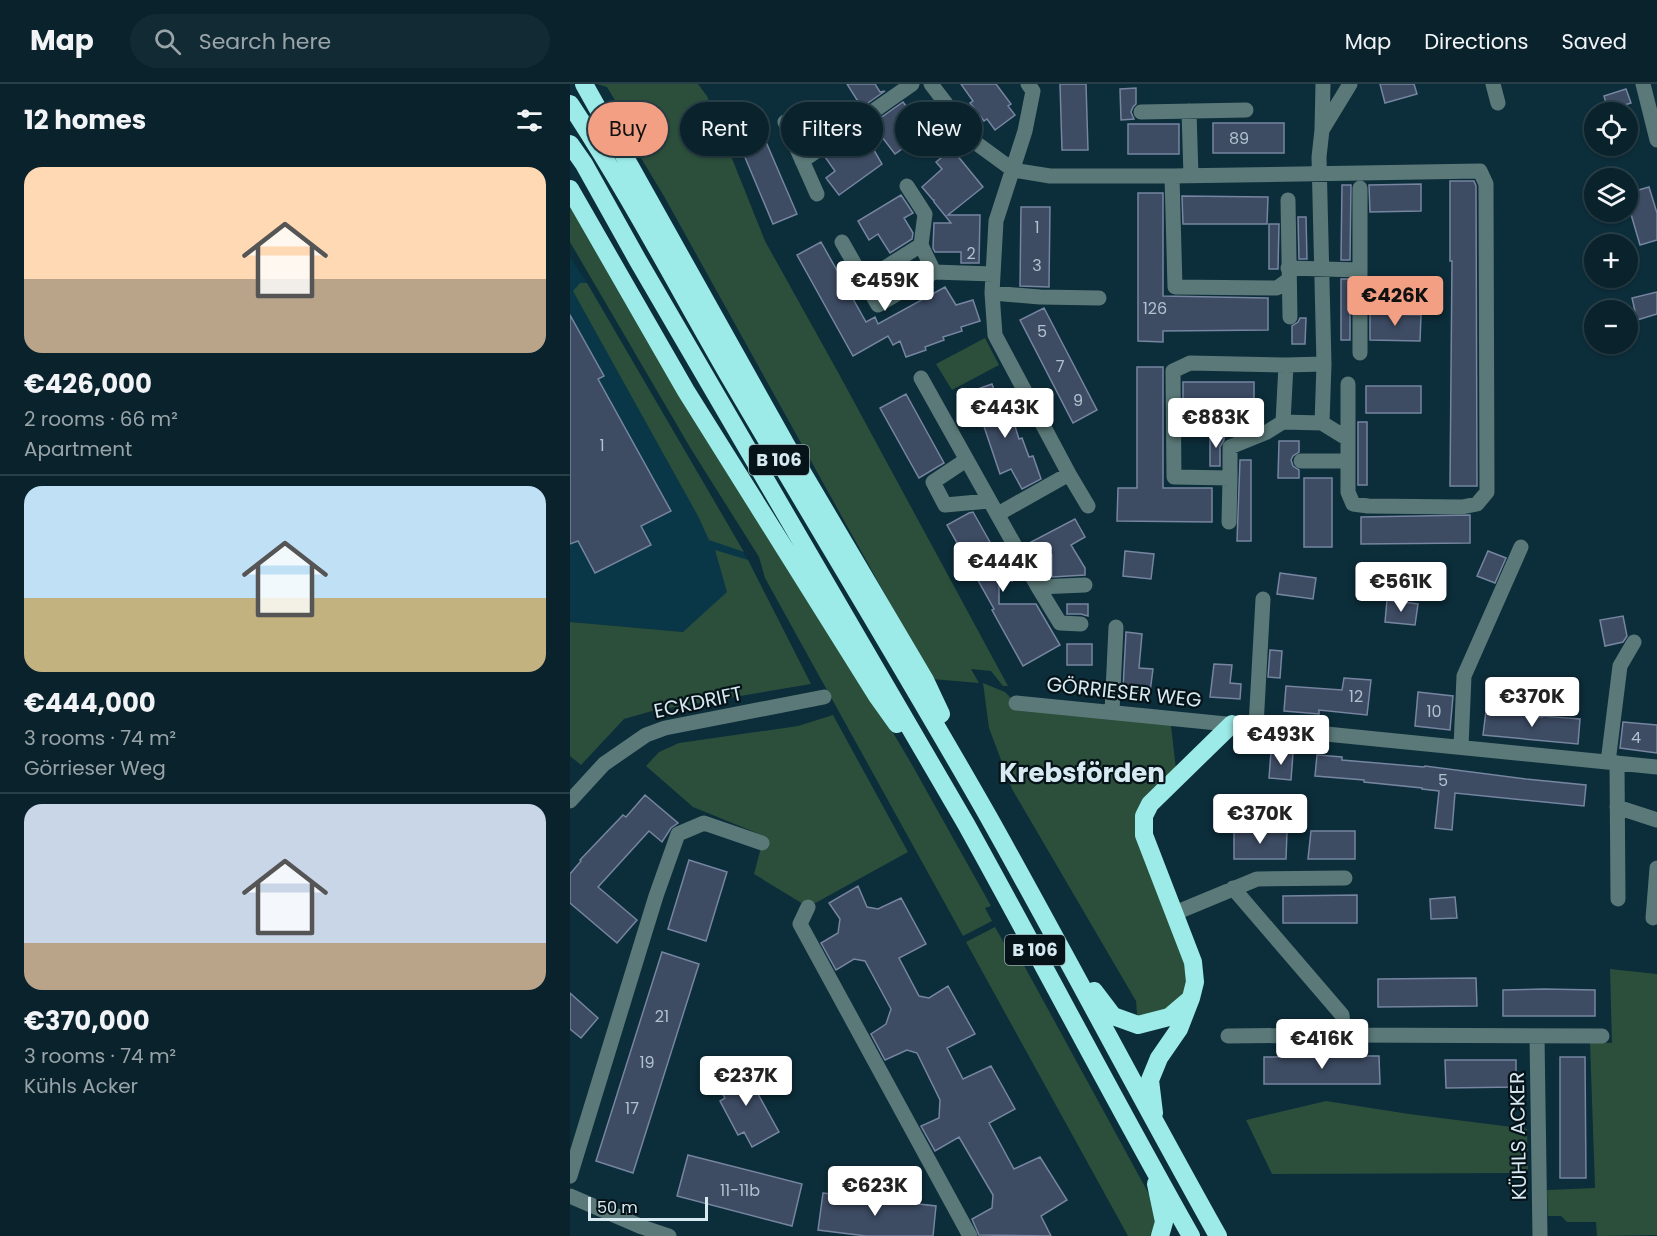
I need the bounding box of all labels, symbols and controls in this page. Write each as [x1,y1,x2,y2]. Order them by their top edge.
search box [130,14,550,68]
text: Map [30,21,94,60]
icon: search [151,25,184,58]
text: Search here [199,26,331,57]
text: Map [1345,27,1391,56]
text: Directions [1424,27,1528,56]
text: Saved [1561,27,1627,56]
text: 12 homes [24,102,146,138]
chip: Buy [588,102,668,156]
chip: Rent [680,102,769,156]
chip: Filters [781,102,883,156]
chip: New [895,102,982,156]
map controls [1584,102,1638,354]
button: locate [1584,102,1638,156]
icon: filters [513,104,546,137]
house number: 89 [1229,127,1249,150]
button: layers [1584,168,1638,222]
icon: home [231,206,339,314]
house number: 1 [1034,216,1040,239]
button: + [1584,234,1638,288]
house number: 2 [966,242,976,265]
house number: 3 [1032,254,1042,277]
pin: €459K [843,261,927,312]
text: €459K [851,266,919,294]
pin: €426K [1353,276,1437,327]
text: €426K [1361,281,1429,309]
house number: 126 [1143,297,1167,320]
button: − [1584,300,1638,354]
house number: 5 [1037,320,1047,343]
house number: 7 [1056,355,1065,378]
text: €426,000 [24,366,152,402]
pin: €443K [963,388,1047,439]
house number: 9 [1073,389,1083,412]
text: €443K [970,393,1040,421]
pin: €883K [1174,398,1258,449]
text: €883K [1182,403,1250,431]
text: 2 rooms · 66 m² [24,405,178,433]
house number: 1 [599,434,605,457]
text: Apartment [24,435,132,463]
road number: B 106 [749,445,809,475]
icon: home [231,525,339,633]
pin: €444K [961,542,1045,593]
text: €444K [968,547,1038,575]
pin: €561K [1359,562,1443,613]
text: €561K [1369,567,1433,595]
street label: GÖRRIESER WEG [1045,670,1203,714]
pin: €370K [1490,677,1574,728]
street label: ECKDRIFT [651,679,745,725]
text: €370K [1499,682,1565,710]
text: €444,000 [24,685,156,721]
house number: 12 [1349,685,1363,708]
house number: 10 [1426,700,1442,723]
pin: €493K [1239,715,1323,766]
text: €493K [1247,720,1315,748]
text: 3 rooms · 74 m² [24,724,176,752]
house number: 4 [1631,726,1641,749]
text: Görrieser Weg [24,754,166,782]
district label: Krebsförden [999,755,1165,791]
house number: 5 [1438,769,1448,792]
pin: €370K [1218,794,1302,845]
text: €370K [1227,799,1293,827]
icon: home [231,843,339,951]
road number: B 106 [1005,935,1065,965]
text: €370,000 [24,1003,150,1039]
house number: 21 [655,1005,669,1028]
pin: €416K [1280,1019,1364,1070]
text: €416K [1290,1024,1354,1052]
text: 3 rooms · 74 m² [24,1042,176,1070]
house number: 19 [639,1051,655,1074]
pin: €237K [704,1056,788,1107]
text: €237K [714,1061,778,1089]
text: Kühls Acker [24,1072,138,1100]
street label: KÜHLS ACKER [1503,1072,1533,1200]
house number: 17 [625,1097,639,1120]
pin: €623K [833,1166,917,1217]
text: €623K [842,1171,908,1199]
house number: 11-11b [720,1179,760,1202]
scale bar [588,1194,708,1222]
text: 50 m [597,1196,638,1219]

